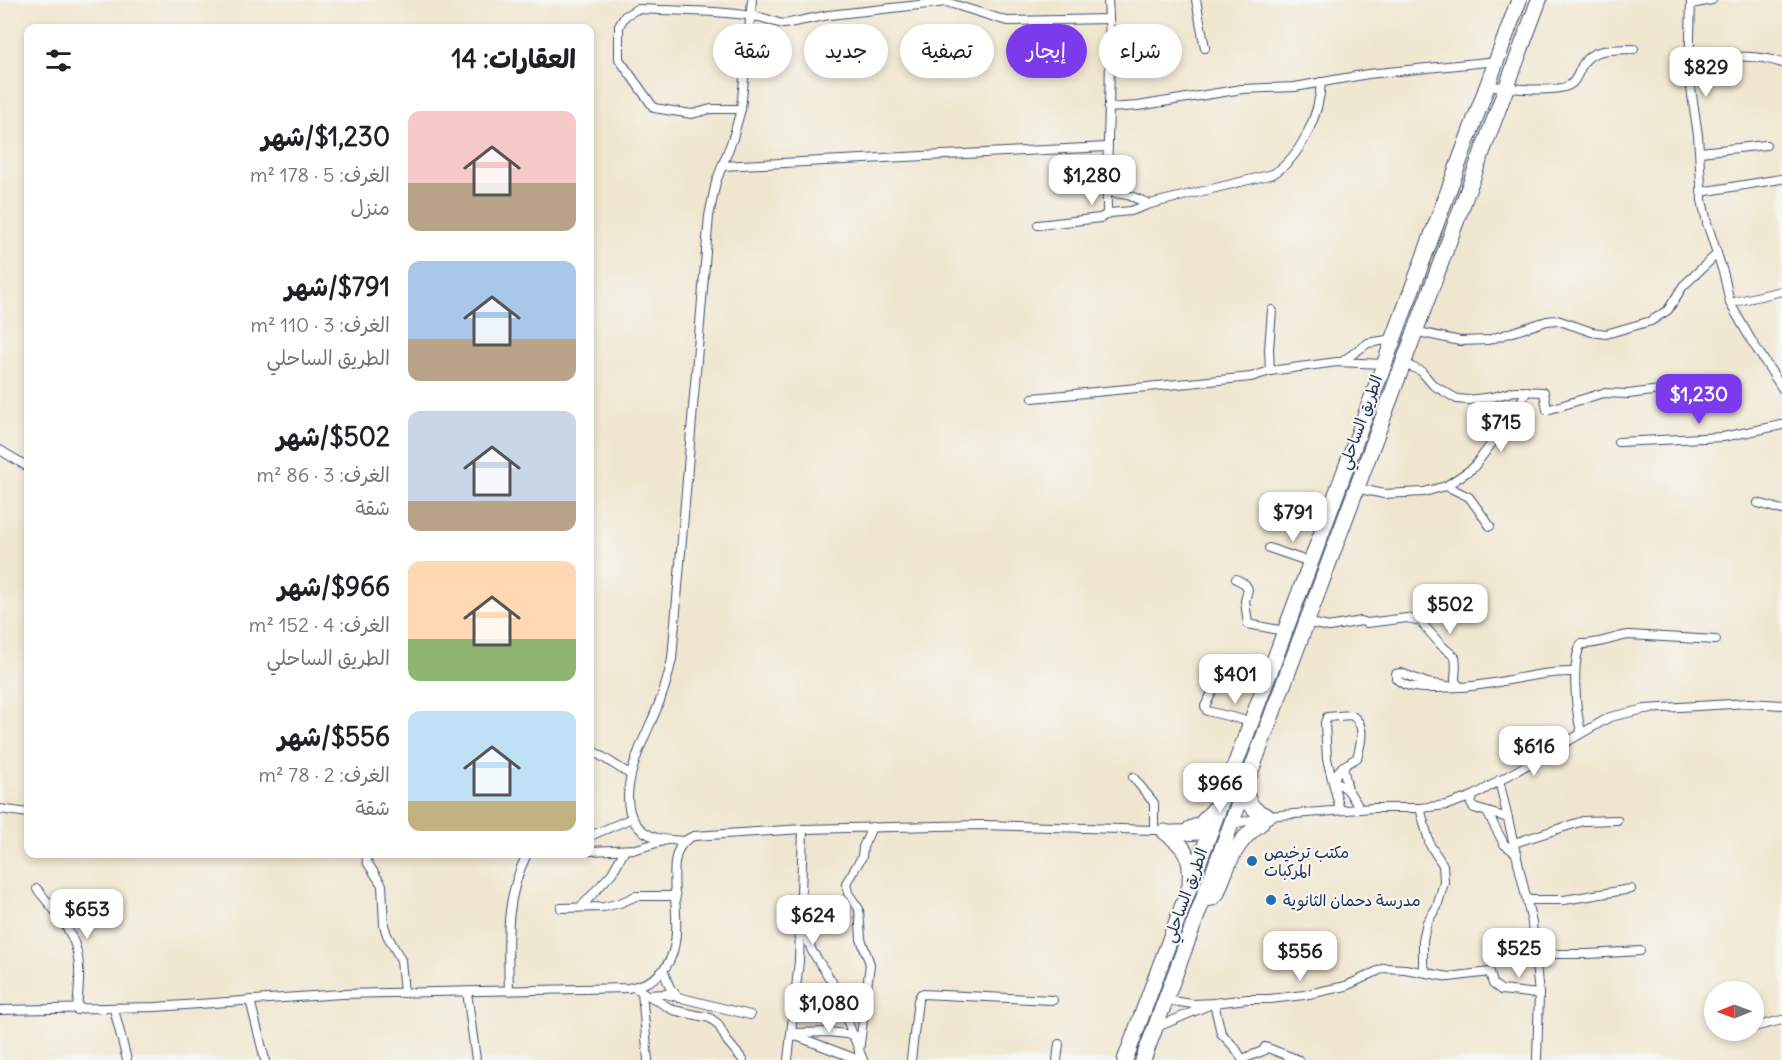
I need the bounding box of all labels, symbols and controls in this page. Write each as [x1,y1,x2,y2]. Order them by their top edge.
chip: شقة [713,24,792,78]
chip: جديد [804,24,888,78]
chip: تصفية [900,24,994,78]
chip: إيجار [1006,24,1087,78]
chip: شراء [1099,24,1182,78]
text: العقارات: 14 [451,42,576,75]
icon: filters [42,44,75,77]
pin: $829 [1670,47,1742,98]
text: $829 [1683,54,1729,79]
text: $1,230/شهر [261,120,390,153]
icon: home [456,135,528,207]
pin: $1,280 [1043,155,1141,206]
text: الغرف: 5 · 178 m² [250,162,390,187]
text: $1,280 [1063,162,1121,187]
text: منزل [351,195,390,220]
text: $791/شهر [285,270,390,303]
icon: home [456,285,528,357]
text: الغرف: 3 · 110 m² [250,312,390,337]
text: الطريق الساحلي [267,345,390,370]
street label: الطريق الساحلي [1334,372,1391,474]
pin: $1,230 [1650,374,1748,425]
text: $1,230 [1670,381,1728,406]
pin: $715 [1465,402,1537,453]
text: $715 [1481,409,1521,434]
text: $502/شهر [277,420,390,453]
icon: home [456,435,528,507]
text: الغرف: 3 · 86 m² [256,462,390,487]
pin: $791 [1257,492,1329,543]
text: شقة [355,495,390,520]
text: $791 [1273,499,1313,524]
text: $966/شهر [278,570,390,603]
pin: $502 [1414,584,1486,635]
icon: home [456,585,528,657]
text: $502 [1427,591,1473,616]
text: الغرف: 4 · 152 m² [249,612,390,637]
text: الطريق الساحلي [267,645,390,670]
pin: $401 [1199,654,1271,705]
text: $401 [1213,661,1257,686]
text: $556/شهر [278,720,390,753]
pin: $616 [1498,726,1570,777]
text: $616 [1513,733,1555,758]
icon: home [456,735,528,807]
text: الغرف: 2 · 78 m² [259,762,390,787]
pin: $966 [1184,763,1256,814]
text: $966 [1197,770,1243,795]
text: شقة [355,795,390,820]
place label: مكتب ترخيص المركبات [1264,842,1349,880]
street label: الطريق الساحلي [1159,845,1216,947]
marker: مكتب ترخيص المركبات [1245,854,1259,868]
pin: $653 [51,889,123,940]
place label: مدرسة دحمان الثانوية [1283,890,1421,911]
marker: مدرسة دحمان الثانوية [1264,893,1278,907]
pin: $624 [777,895,849,946]
text: $653 [64,896,110,921]
text: $624 [791,902,835,927]
pin: $525 [1483,928,1555,979]
pin: $556 [1264,931,1336,982]
text: $525 [1496,935,1542,960]
text: $556 [1277,938,1323,963]
north arrow [1704,981,1764,1041]
map controls [1704,981,1764,1041]
pin: $1,080 [780,983,878,1034]
text: $1,080 [799,990,859,1015]

